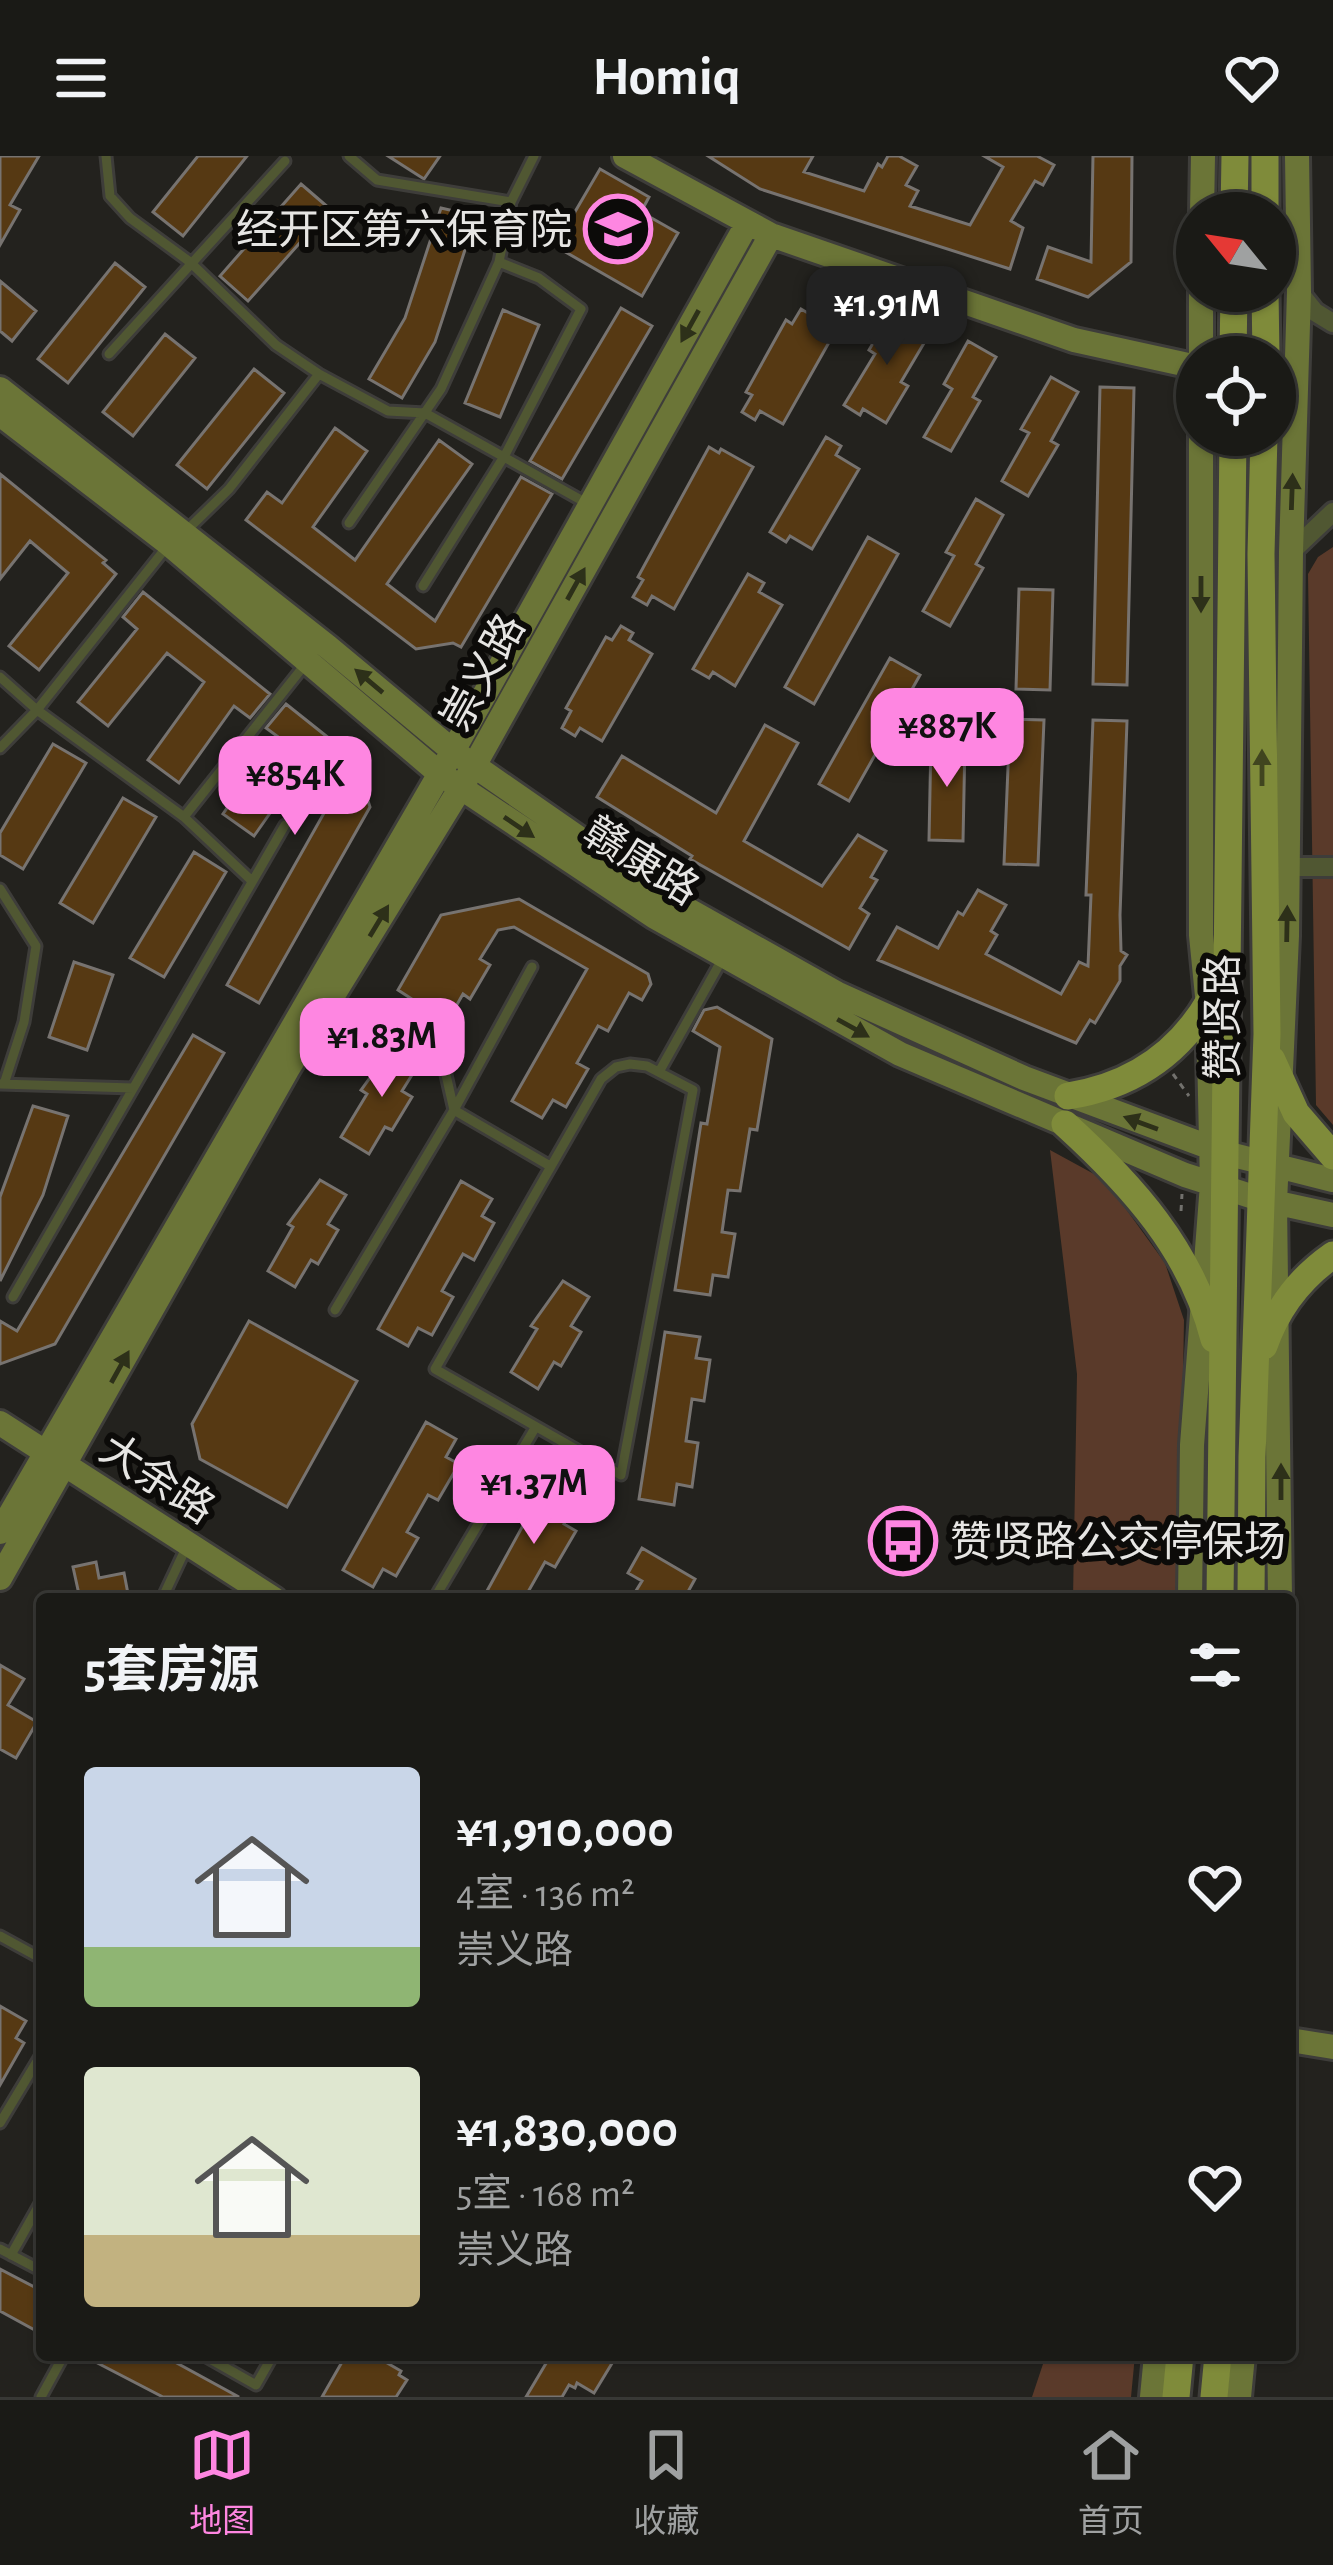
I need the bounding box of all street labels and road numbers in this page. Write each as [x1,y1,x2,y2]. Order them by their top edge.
street label: 崇义路 [433,607,533,738]
street label: 赣康路 [576,809,707,913]
street label: 赞贤路 [1201,954,1245,1080]
street label: 大余路 [93,1426,222,1532]

